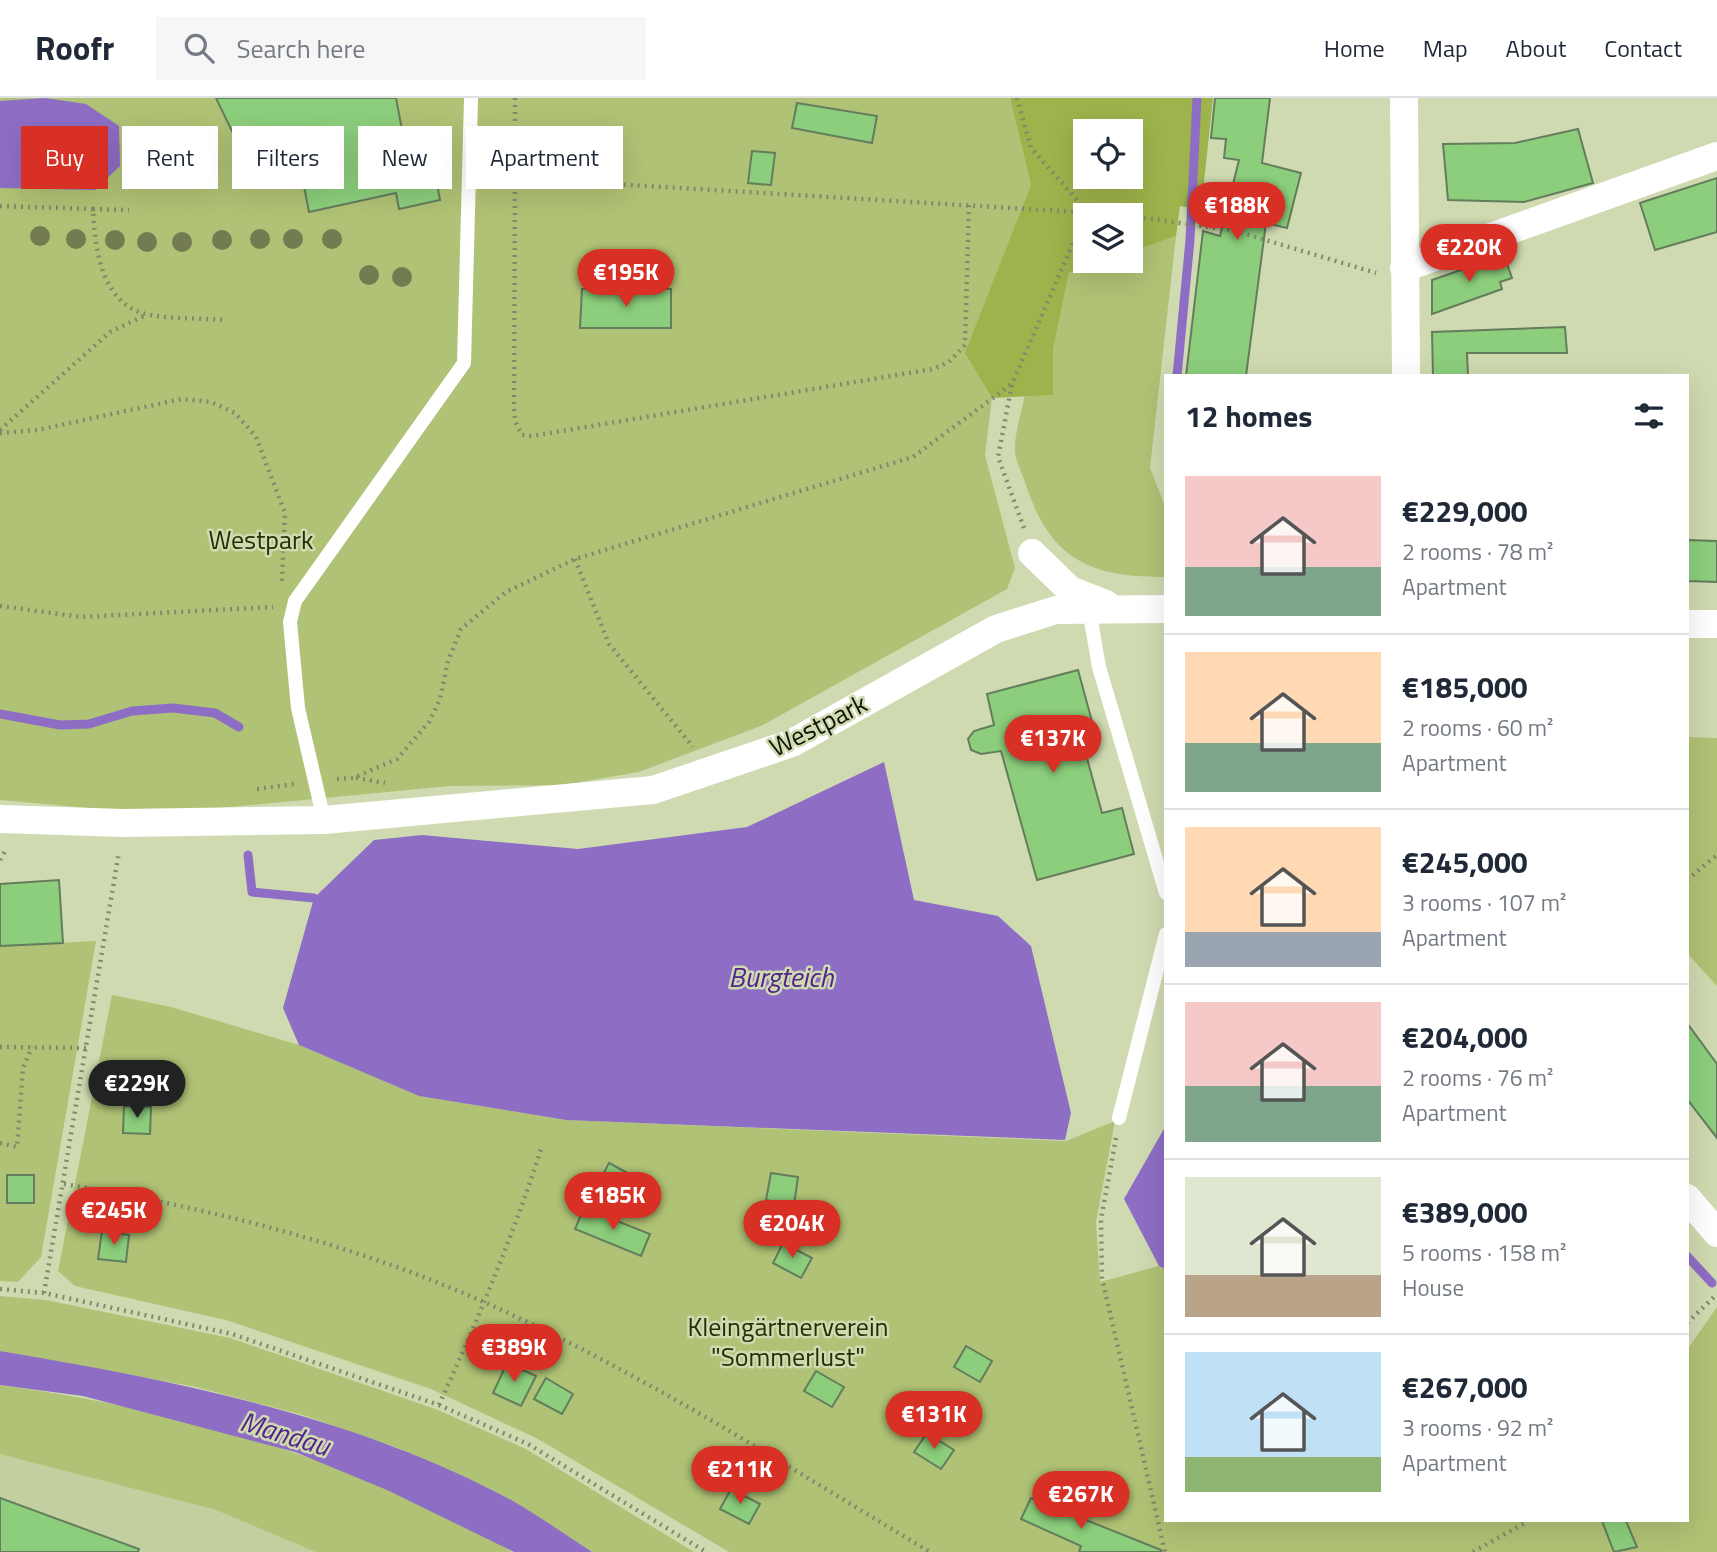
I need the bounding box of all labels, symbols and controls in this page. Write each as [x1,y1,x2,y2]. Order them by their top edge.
search box [156,17,646,80]
text: Roofr [35,23,114,73]
icon: search [180,29,218,67]
text: Search here [236,29,365,68]
text: Home [1324,30,1385,66]
text: Map [1423,30,1468,66]
text: About [1506,30,1566,66]
text: Contact [1604,30,1682,66]
map controls [1073,119,1143,273]
button: locate [1073,119,1143,189]
chip: Buy [21,126,108,189]
chip: Rent [122,126,218,189]
chip: Filters [232,126,344,189]
chip: New [358,126,452,189]
chip: Apartment [466,126,623,189]
pin: €188K [1188,183,1286,242]
text: €188K [1204,187,1270,222]
button: layers [1073,203,1143,273]
pin: €220K [1420,225,1518,284]
text: €220K [1436,229,1502,264]
pin: €195K [577,250,675,309]
text: €195K [593,254,659,289]
text: 12 homes [1185,393,1312,439]
icon: filters [1630,397,1668,435]
text: €229,000 [1402,488,1528,534]
icon: home [1241,504,1325,588]
park label: Westpark [208,520,314,559]
text: 2 rooms · 78 m² [1402,534,1553,569]
text: Apartment [1402,569,1507,604]
text: €185,000 [1402,664,1528,710]
icon: home [1241,680,1325,764]
street label: Westpark [762,684,874,766]
text: 2 rooms · 60 m² [1402,710,1553,745]
pin: €137K [1004,716,1102,775]
text: €137K [1020,720,1086,755]
text: Apartment [1402,745,1507,780]
text: €245,000 [1402,839,1528,885]
icon: home [1241,855,1325,939]
text: 3 rooms · 107 m² [1402,885,1566,920]
text: Apartment [1402,920,1507,955]
water label: Burgteich [729,955,834,998]
text: €204,000 [1402,1014,1528,1060]
icon: home [1241,1030,1325,1114]
pin: €229K [88,1060,186,1120]
text: 2 rooms · 76 m² [1402,1060,1553,1095]
text: €229K [104,1065,170,1100]
text: Apartment [1402,1095,1507,1130]
pin: €185K [564,1172,662,1232]
text: €185K [580,1177,646,1212]
pin: €245K [65,1188,163,1247]
text: €389,000 [1402,1189,1528,1235]
text: €245K [81,1192,147,1227]
pin: €204K [743,1200,841,1260]
text: €204K [759,1205,825,1240]
icon: home [1241,1205,1325,1289]
text: 5 rooms · 158 m² [1402,1235,1566,1270]
text: House [1402,1270,1464,1305]
park label: Kleingärtnerverein "Sommerlust" [687,1307,889,1376]
pin: €389K [465,1324,563,1384]
text: €389K [481,1329,547,1364]
text: €267,000 [1402,1364,1528,1410]
icon: home [1241,1380,1325,1464]
pin: €131K [885,1392,983,1451]
text: €131K [901,1396,967,1431]
water label: Mandau [235,1399,337,1468]
text: 3 rooms · 92 m² [1402,1410,1553,1445]
text: Apartment [1402,1445,1507,1480]
pin: €211K [691,1446,789,1506]
text: €211K [707,1451,773,1486]
pin: €267K [1032,1472,1130,1531]
text: €267K [1048,1476,1114,1511]

